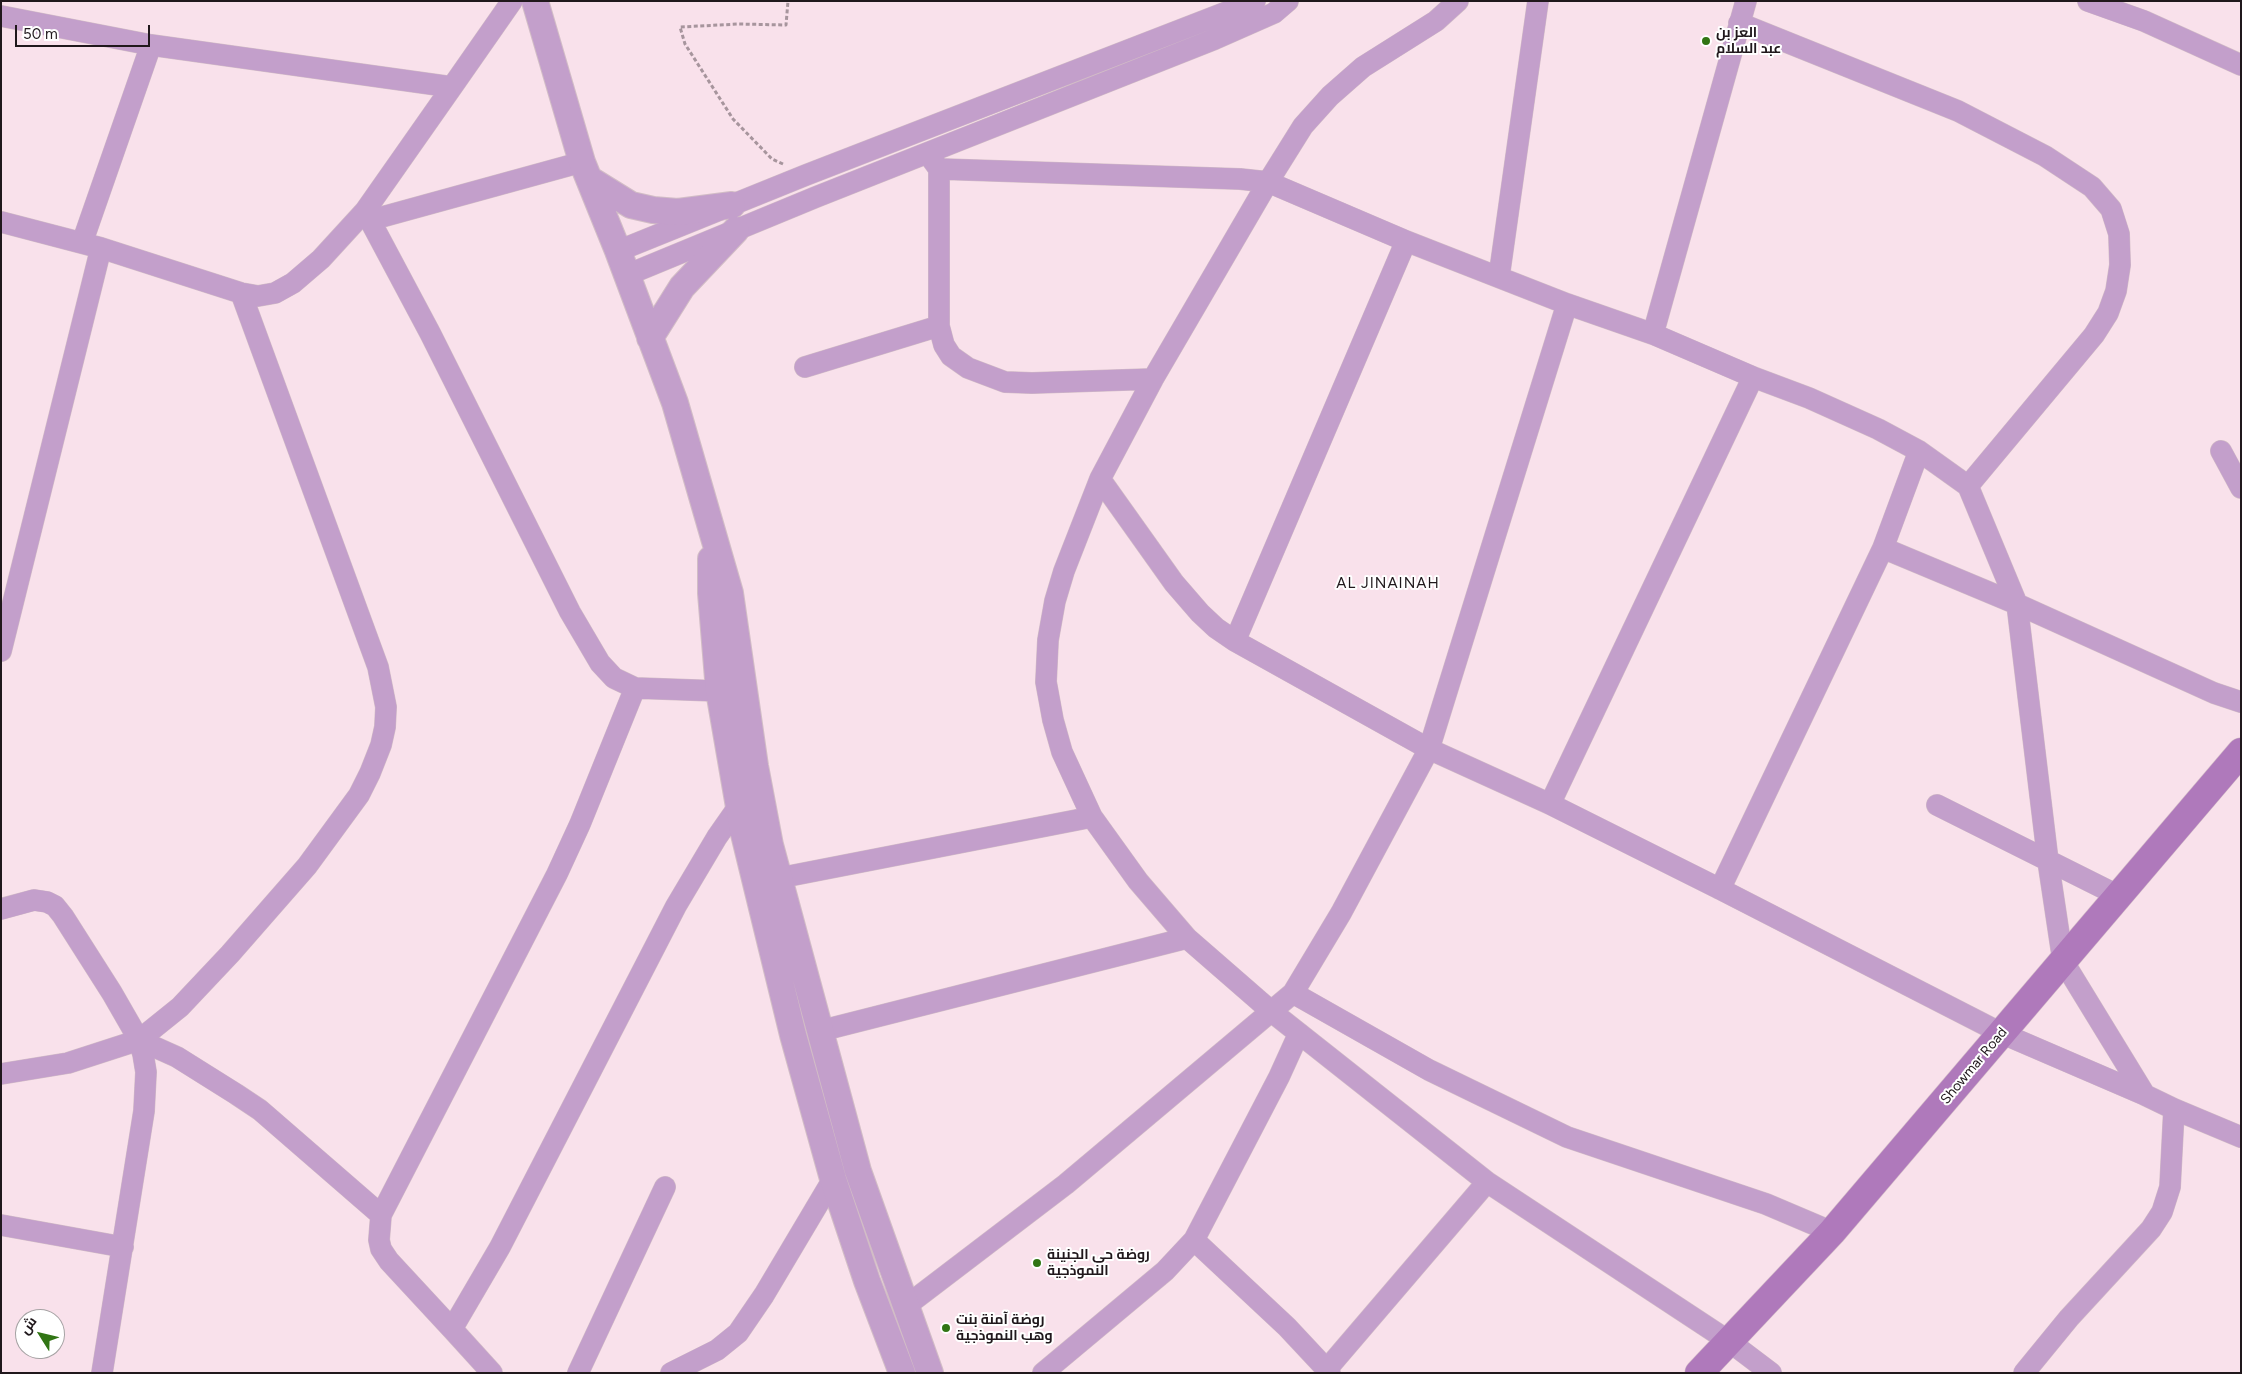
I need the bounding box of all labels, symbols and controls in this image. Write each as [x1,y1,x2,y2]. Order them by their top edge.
scale bar [18,15,152,47]
text: 50 m [23,25,58,43]
place label: العز بن عبد السلام [1716,25,1781,58]
marker: العز بن عبد السلام [1700,35,1712,47]
district label: AL JINAINAH [1335,575,1441,593]
street label: Showmar Road [1937,1024,2011,1108]
place label: روضة حي الجنينة النموذجية [1047,1247,1150,1280]
marker: روضة حي الجنينة النموذجية [1031,1257,1043,1269]
north arrow [15,1309,65,1359]
place label: روضة آمنة بنت وهب النموذجية [956,1312,1053,1344]
text: ش [16,1313,40,1338]
marker: روضة آمنة بنت وهب النموذجية [940,1322,952,1334]

